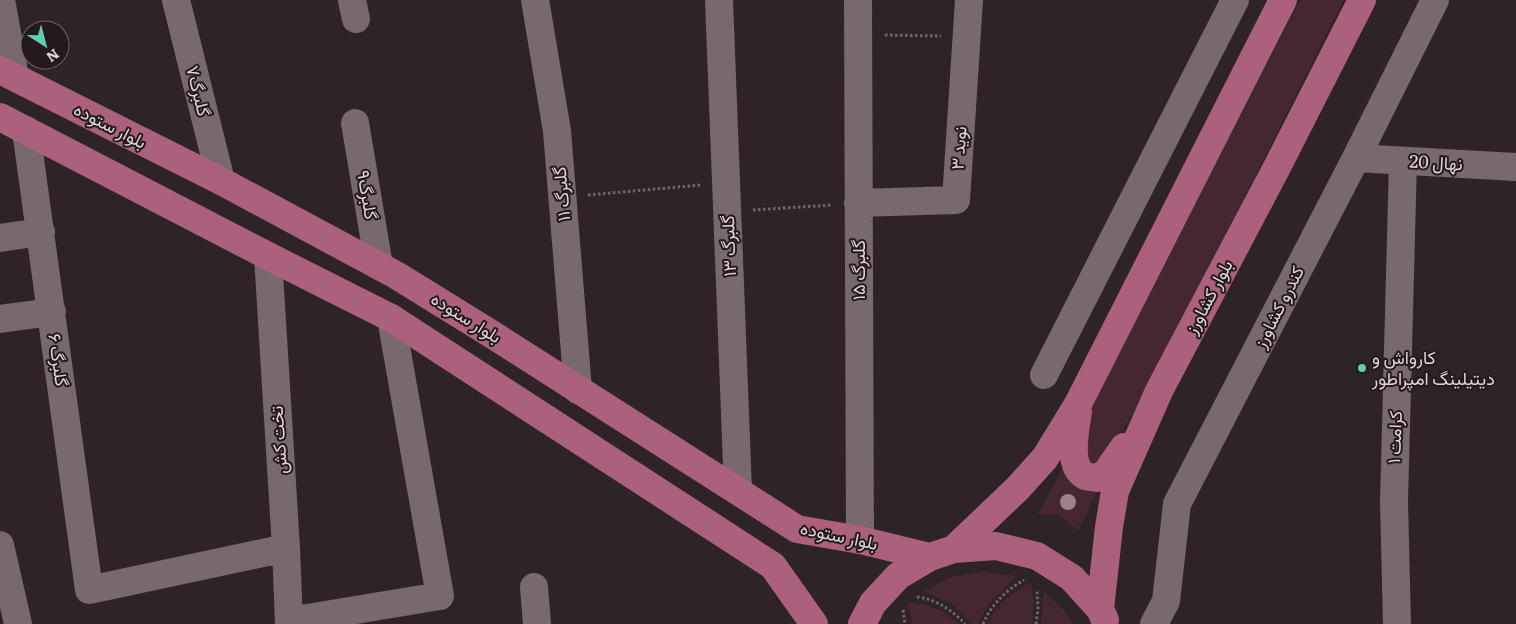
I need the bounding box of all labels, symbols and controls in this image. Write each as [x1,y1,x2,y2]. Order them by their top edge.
north arrow [20,20,70,70]
text: N [42,45,64,68]
street label: گلبرگ۷ [180,62,219,119]
street label: بلوار ستوده [70,95,152,155]
street label: نوید ۳ [943,125,972,171]
street label: نهال 20 [1409,147,1463,176]
street label: گلبرگ ۱۱ [545,166,576,223]
street label: گلبرگ۹ [351,168,386,222]
street label: گلبرگ ۱۳ [713,215,742,277]
street label: گلبرگ ۱۵ [844,240,871,300]
street label: بلوار کشاورز [1176,254,1239,339]
street label: کندرو کشاورز [1245,261,1310,353]
street label: بلوار ستوده [426,284,507,349]
street label: گلبرگ ۶ [42,331,77,388]
place label: کارواش و دیتیلینگ امپراطور [1371,343,1495,391]
marker: کارواش و دیتیلینگ امپراطور [1356,362,1368,374]
street label: تخت کش [262,405,293,475]
street label: کرامت ۱ [1379,410,1408,464]
street label: بلوار ستوده [798,513,881,556]

